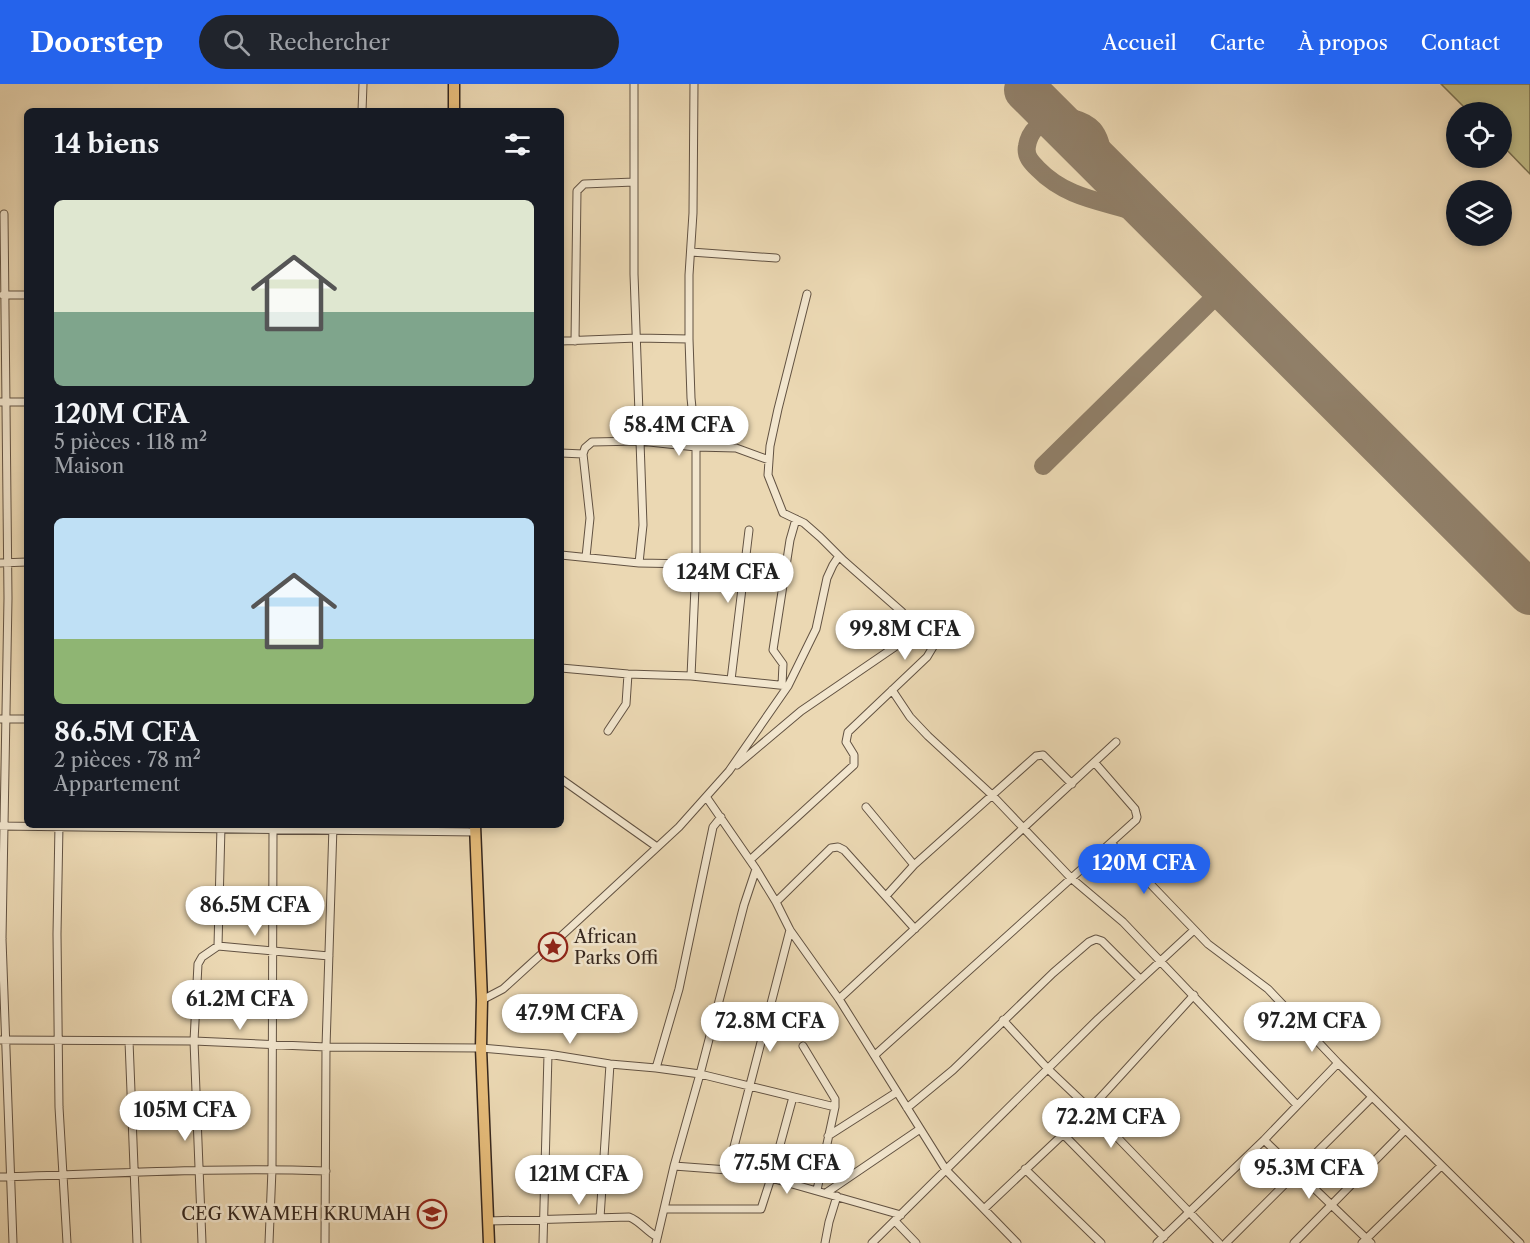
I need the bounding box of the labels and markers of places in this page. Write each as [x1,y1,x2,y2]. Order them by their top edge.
pin: 58.4M CFA [610,406,748,457]
pin: 124M CFA [666,553,790,604]
pin: 99.8M CFA [836,610,974,661]
pin: 120M CFA [1082,844,1206,895]
pin: 86.5M CFA [186,886,324,937]
place label: African Parks Offi [573,926,659,969]
place icon: African Parks Offi [537,931,569,963]
pin: 61.2M CFA [171,980,309,1031]
pin: 47.9M CFA [501,994,639,1045]
pin: 72.8M CFA [701,1002,839,1053]
pin: 97.2M CFA [1243,1002,1381,1053]
pin: 105M CFA [123,1091,247,1142]
pin: 72.2M CFA [1042,1098,1180,1149]
pin: 77.5M CFA [718,1144,856,1195]
pin: 95.3M CFA [1240,1149,1378,1200]
pin: 121M CFA [517,1155,641,1206]
school or university icon: CEG KWAMEH KRUMAH [416,1198,448,1230]
place label: CEG KWAMEH KRUMAH [181,1203,411,1225]

